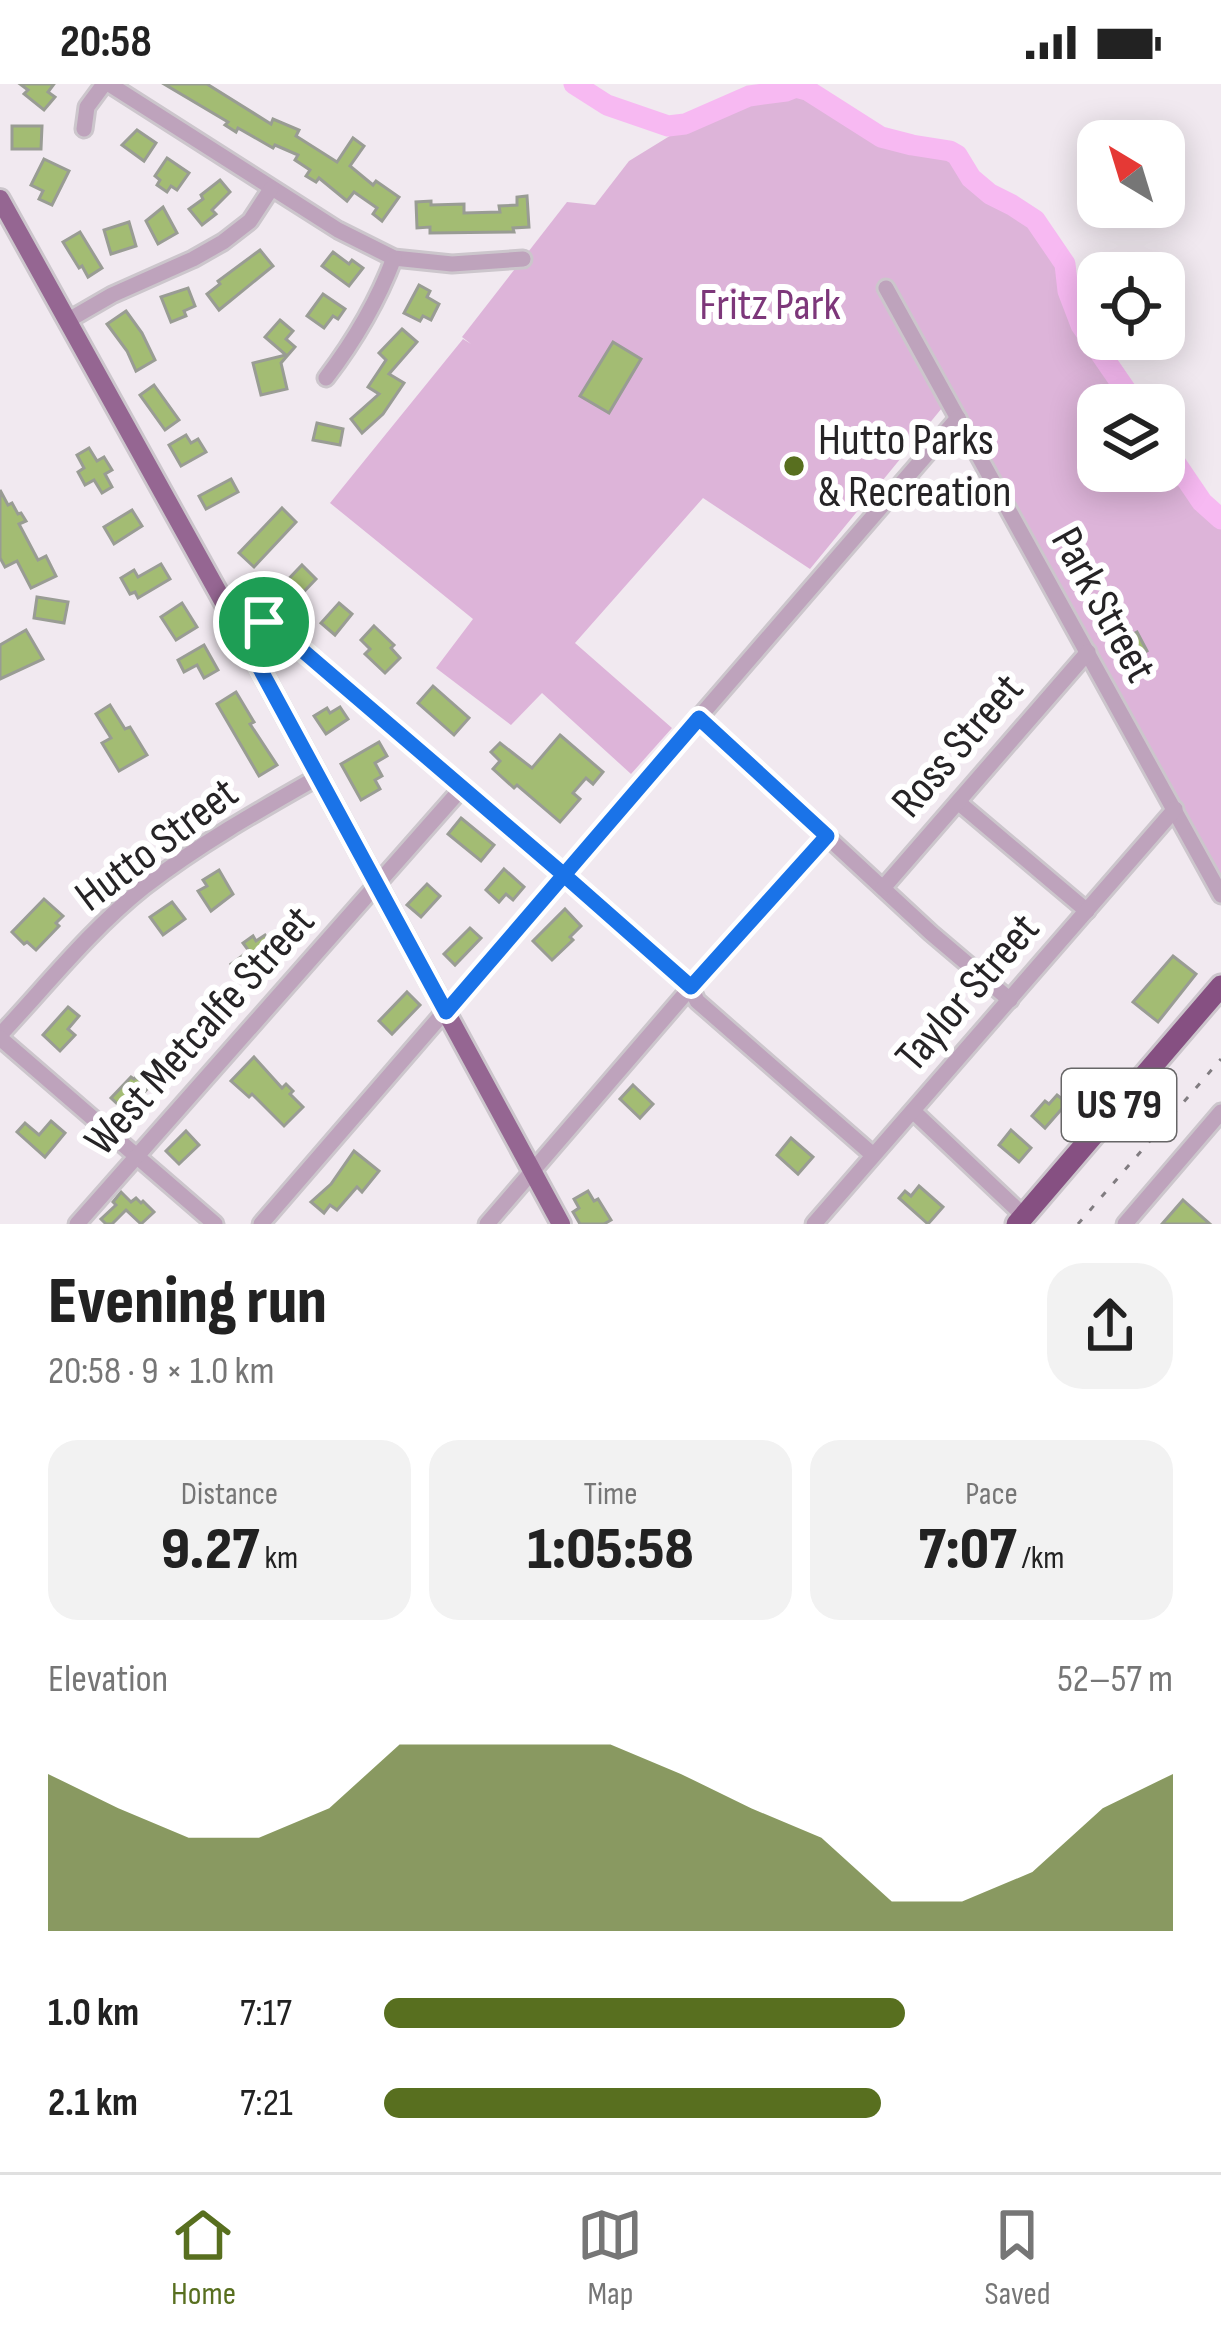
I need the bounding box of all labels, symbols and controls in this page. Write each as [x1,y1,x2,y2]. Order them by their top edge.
text: 20:58 [60,15,152,70]
north arrow [1077,120,1185,228]
map controls [1077,120,1185,492]
button: locate [1077,252,1185,360]
park label: Fritz Park [699,278,841,333]
button: layers [1077,384,1185,492]
place label: Hutto Parks & Recreation [818,413,1012,520]
marker: Hutto Parks & Recreation [781,453,807,479]
street label: Park Street [1038,518,1168,692]
pin [213,571,315,673]
icon: arrive [231,589,297,655]
street label: Ross Street [881,663,1035,829]
street label: Hutto Street [65,766,249,924]
street label: West Metcalfe Street [73,895,327,1167]
street label: Taylor Street [884,903,1052,1083]
road number: US 79 [1062,1069,1176,1141]
text: Evening run [48,1263,327,1342]
button: share [1047,1263,1173,1389]
text: 20:58 · 9 × 1.0 km [48,1348,274,1395]
text: Distance [181,1474,278,1514]
text: Time [584,1474,638,1514]
text: Pace [965,1474,1018,1514]
text: 9.27 [161,1514,259,1586]
text: 1:05:58 [527,1514,694,1586]
text: 7:07 [918,1514,1016,1586]
text: km [259,1538,298,1578]
text: /km [1016,1538,1065,1578]
text: Elevation [48,1656,168,1703]
text: 52–57 m [1057,1656,1173,1703]
text: 1.0 km [48,1990,139,2037]
text: 7:17 [240,1990,292,2037]
text: 2.1 km [48,2080,138,2127]
text: 7:21 [240,2080,293,2127]
tab: Home [170,2202,236,2314]
tab: Map [577,2202,643,2314]
tab: Saved [984,2202,1051,2314]

